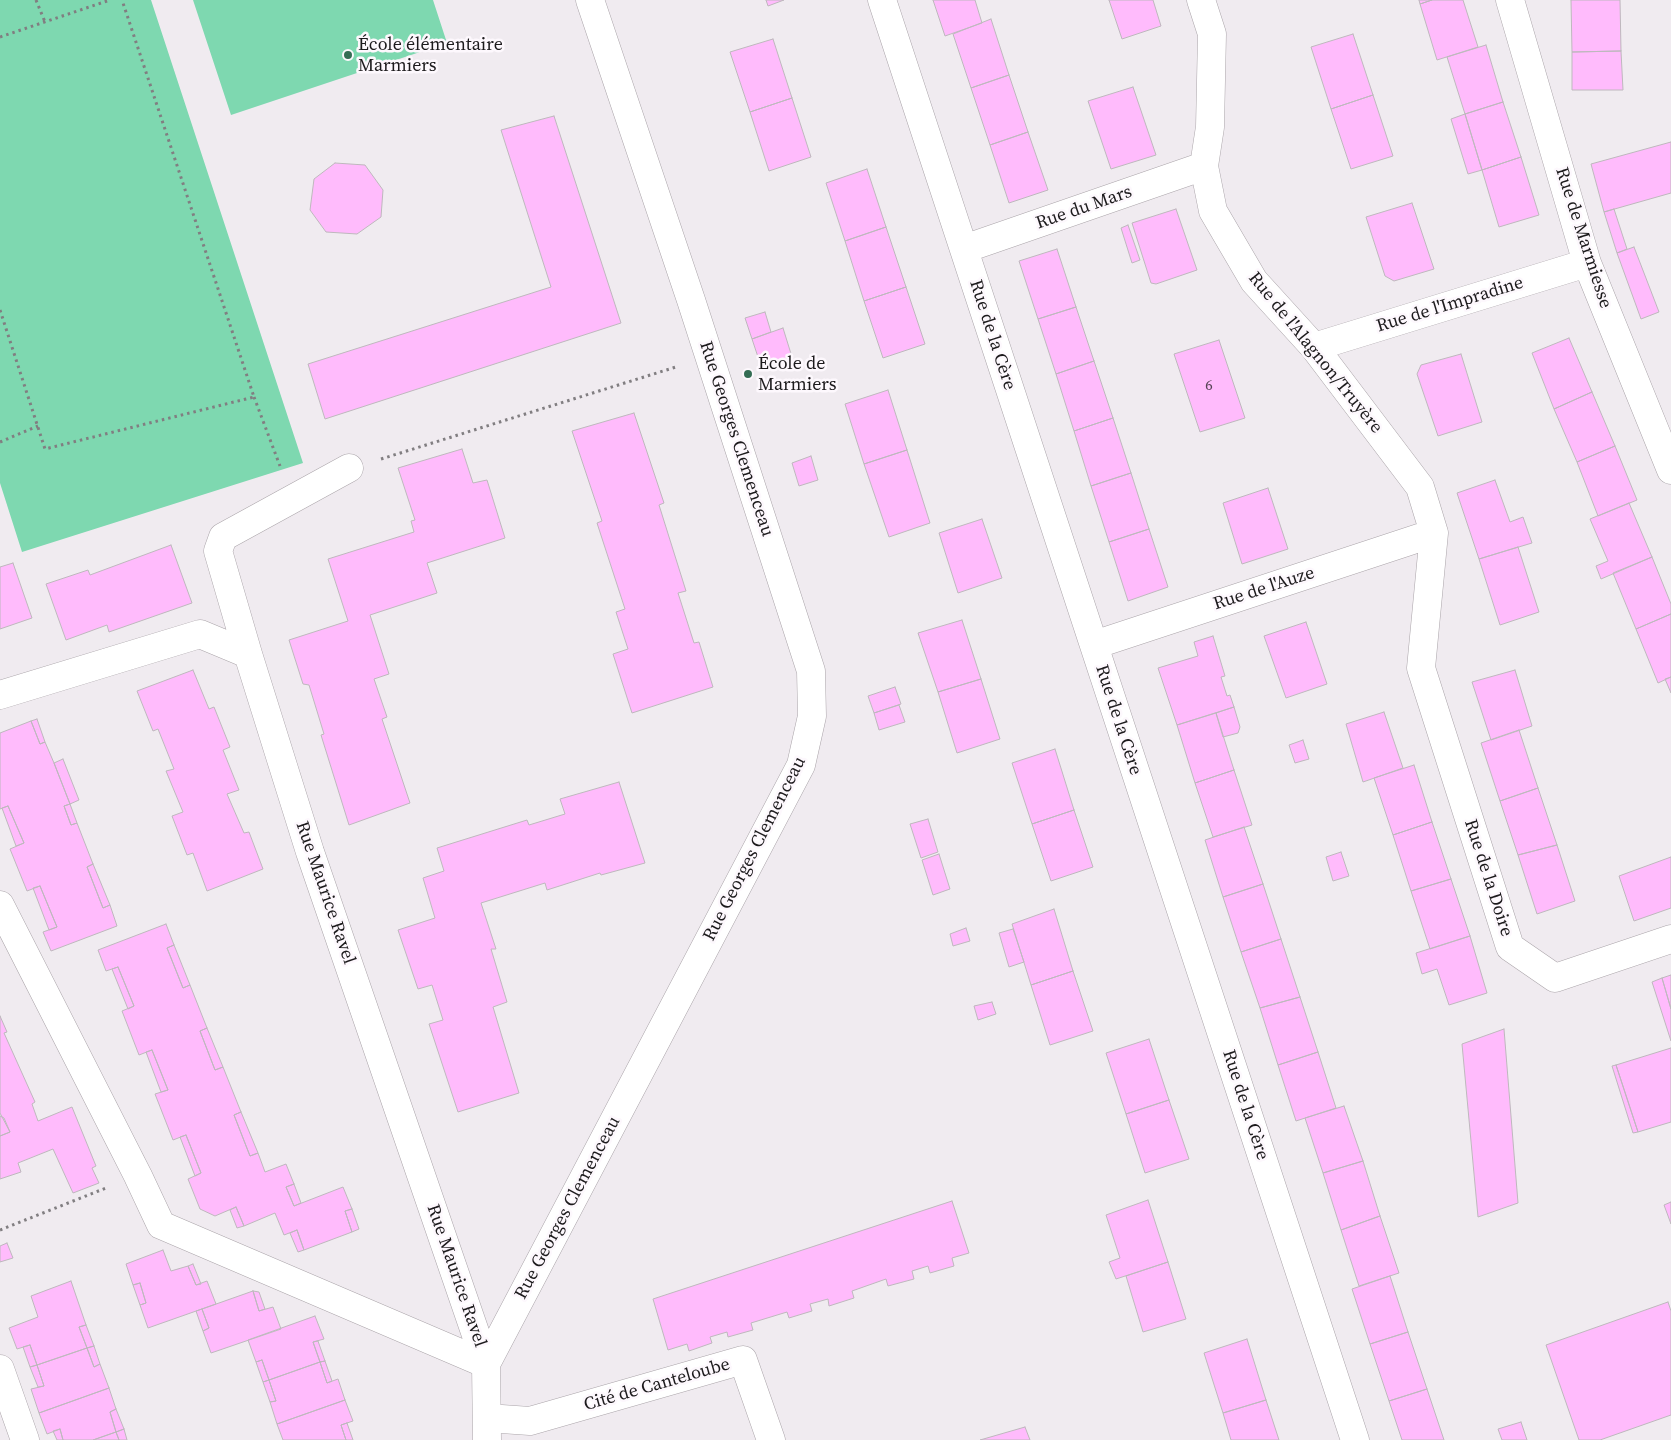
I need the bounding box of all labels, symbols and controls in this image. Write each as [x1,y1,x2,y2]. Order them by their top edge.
place label: École élémentaire Marmiers [358,34,503,76]
marker: École élémentaire Marmiers [342,49,354,61]
street label: Rue de Marmiesse [1550,165,1616,311]
street label: Rue du Mars [1033,181,1135,235]
street label: Rue de l'Alagnon/Truyère [1243,268,1387,438]
street label: Rue de l'Impradine [1374,272,1526,338]
street label: Rue de la Cère [964,277,1020,393]
street label: Rue Georges Clemenceau [694,339,778,539]
place label: École de Marmiers [758,353,837,396]
marker: École de Marmiers [742,368,754,380]
house number: 6 [1205,377,1213,395]
street label: Rue de l'Auze [1211,563,1317,615]
street label: Rue de la Cère [1090,662,1146,778]
street label: Rue Georges Clemenceau [699,753,811,945]
street label: Rue de la Doire [1459,817,1517,939]
street label: Rue Maurice Ravel [290,819,360,967]
street label: Rue de la Cère [1217,1047,1273,1163]
street label: Rue Georges Clemenceau [511,1113,625,1303]
street label: Rue Maurice Ravel [421,1202,491,1350]
street label: Cité de Canteloube [582,1354,732,1416]

